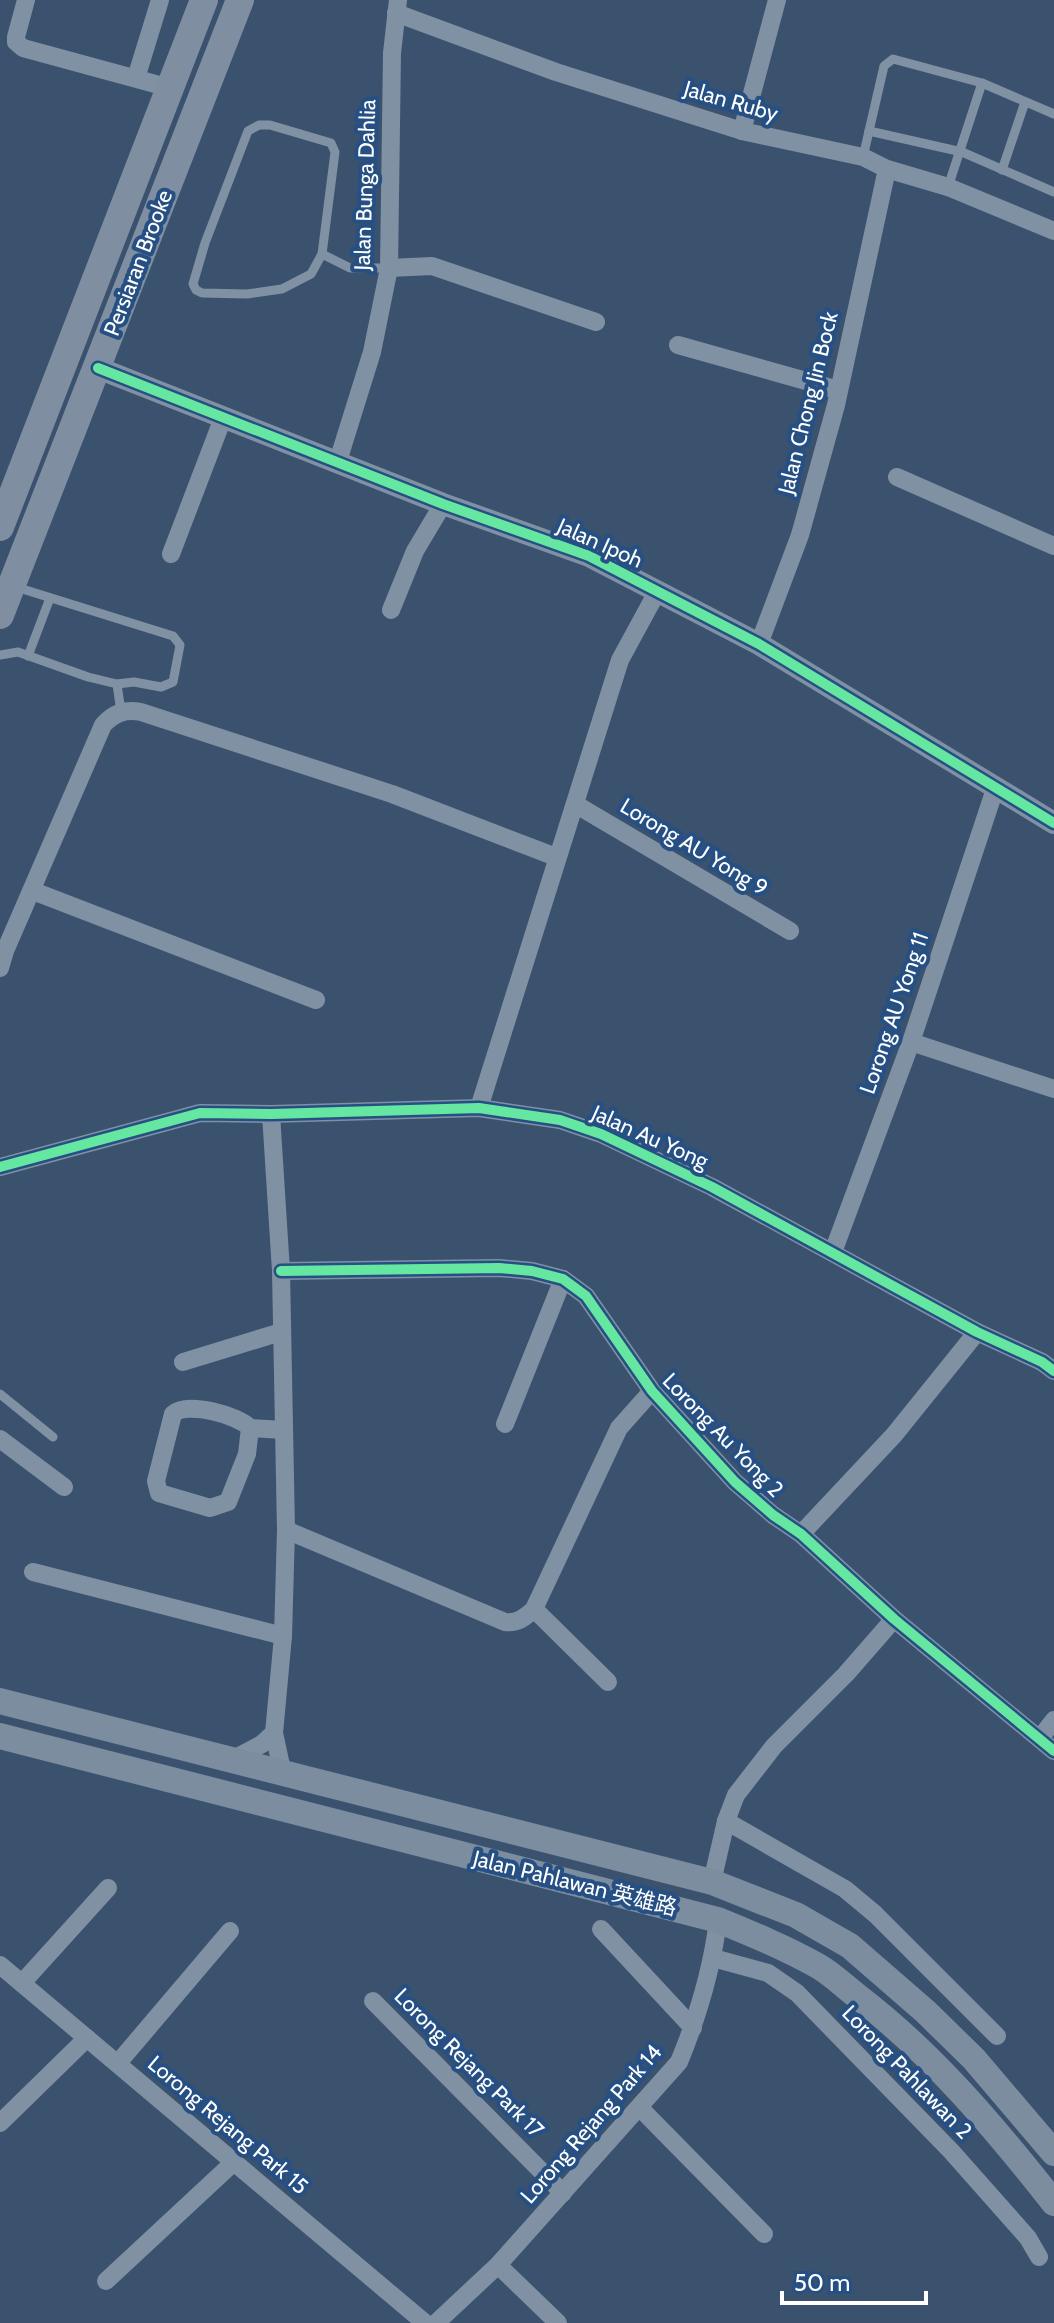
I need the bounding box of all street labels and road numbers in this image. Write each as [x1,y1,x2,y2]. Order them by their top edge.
street label: Jalan Ruby [680,74,781,127]
street label: Jalan Bunga Dahlia [348,99,381,272]
street label: Persiaran Brooke [98,186,178,340]
street label: Jalan Chong Jin Bock [772,309,844,498]
street label: Jalan Ipoh [552,512,647,574]
street label: Lorong AU Yong 9 [615,792,773,902]
street label: Lorong AU Yong 11 [854,929,934,1097]
street label: Jalan Au Yong [587,1099,713,1175]
street label: Lorong Au Yong 2 [657,1367,789,1503]
street label: Jalan Pahlawan 英雄路 [469,1844,680,1921]
street label: Lorong Rejang Park 17 [389,1983,549,2143]
street label: Lorong Pahlawan 2 [836,2000,978,2144]
street label: Lorong Rejang Park 14 [515,2039,668,2209]
street label: Lorong Rejang Park 15 [142,2050,314,2200]

